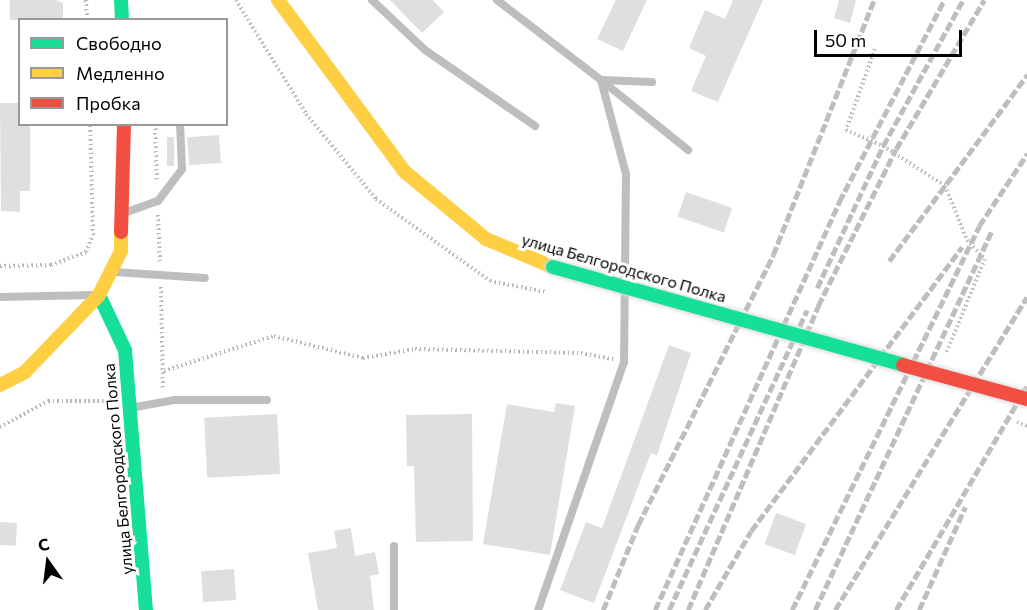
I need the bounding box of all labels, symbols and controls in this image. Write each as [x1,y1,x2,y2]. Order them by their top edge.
legend [18,18,228,126]
scale bar [817,18,966,56]
text: 50 m [825,29,866,51]
text: Свободно [76,32,162,54]
text: Медленно [76,62,165,84]
text: Пробка [76,92,141,114]
street label: улица Белгородского Полка [520,230,728,306]
street label: улица Белгородского Полка [99,363,137,575]
north arrow [18,532,78,592]
text: С [36,534,51,555]

